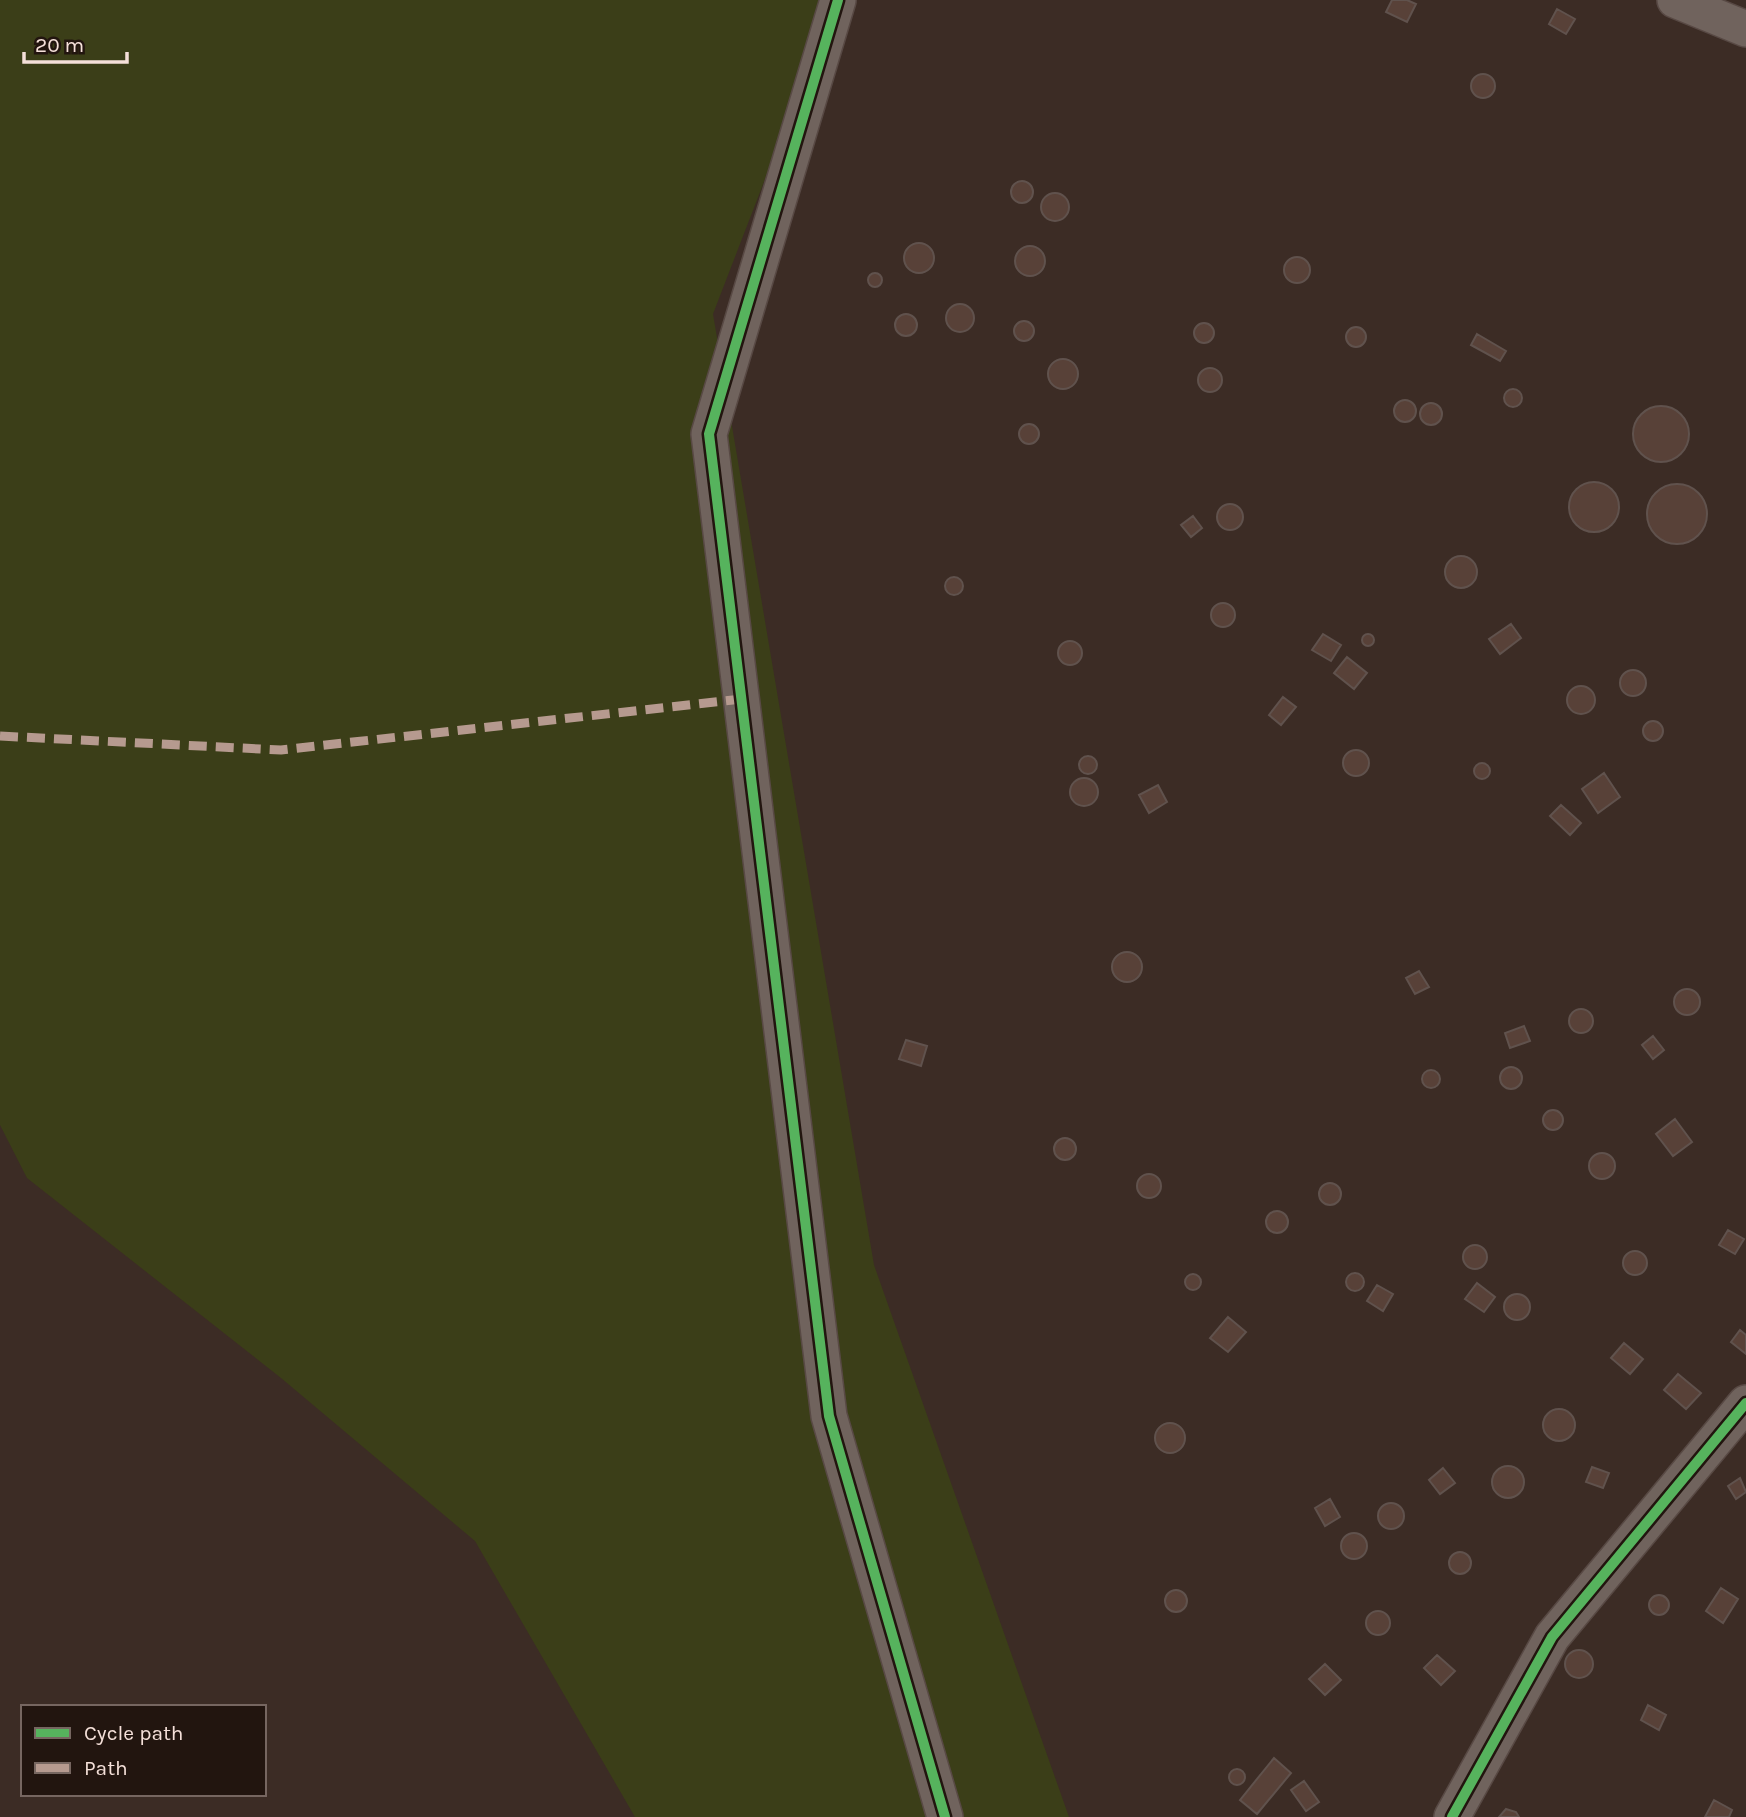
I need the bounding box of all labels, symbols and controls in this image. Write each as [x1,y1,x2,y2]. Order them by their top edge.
scale bar [24,21,128,65]
text: 20 m [35,33,84,57]
legend [21,1705,266,1796]
text: Cycle path [84,1721,184,1745]
text: Path [84,1756,128,1780]

